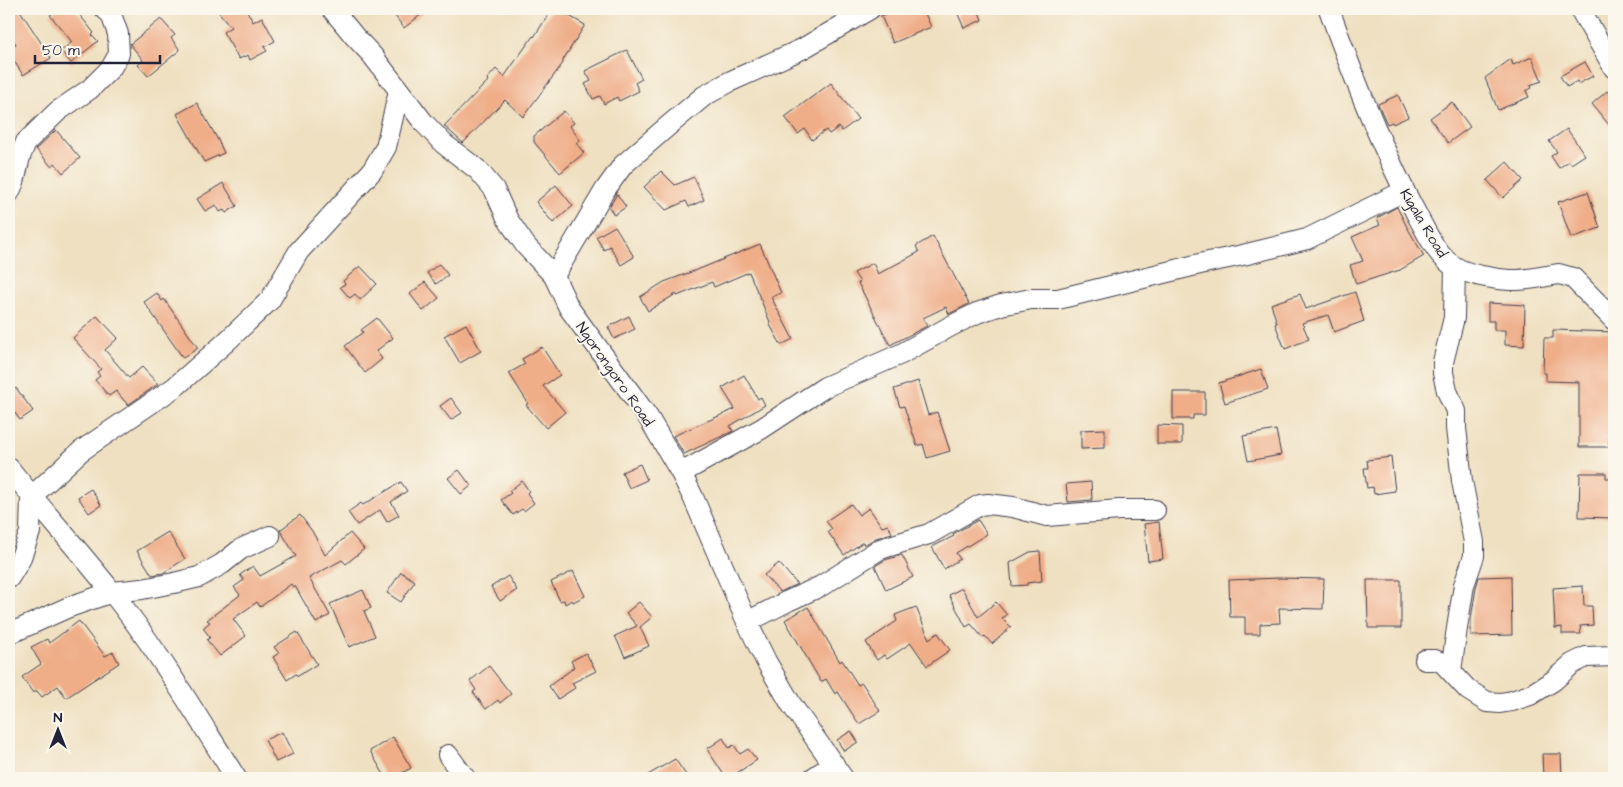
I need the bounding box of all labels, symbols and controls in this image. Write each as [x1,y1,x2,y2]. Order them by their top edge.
scale bar [35,32,160,64]
text: 50 m [42,40,80,61]
street label: Kigala Road [1394,185,1453,263]
street label: Ngorongoro Road [570,318,659,432]
north arrow [32,704,82,754]
text: N [54,708,63,728]

